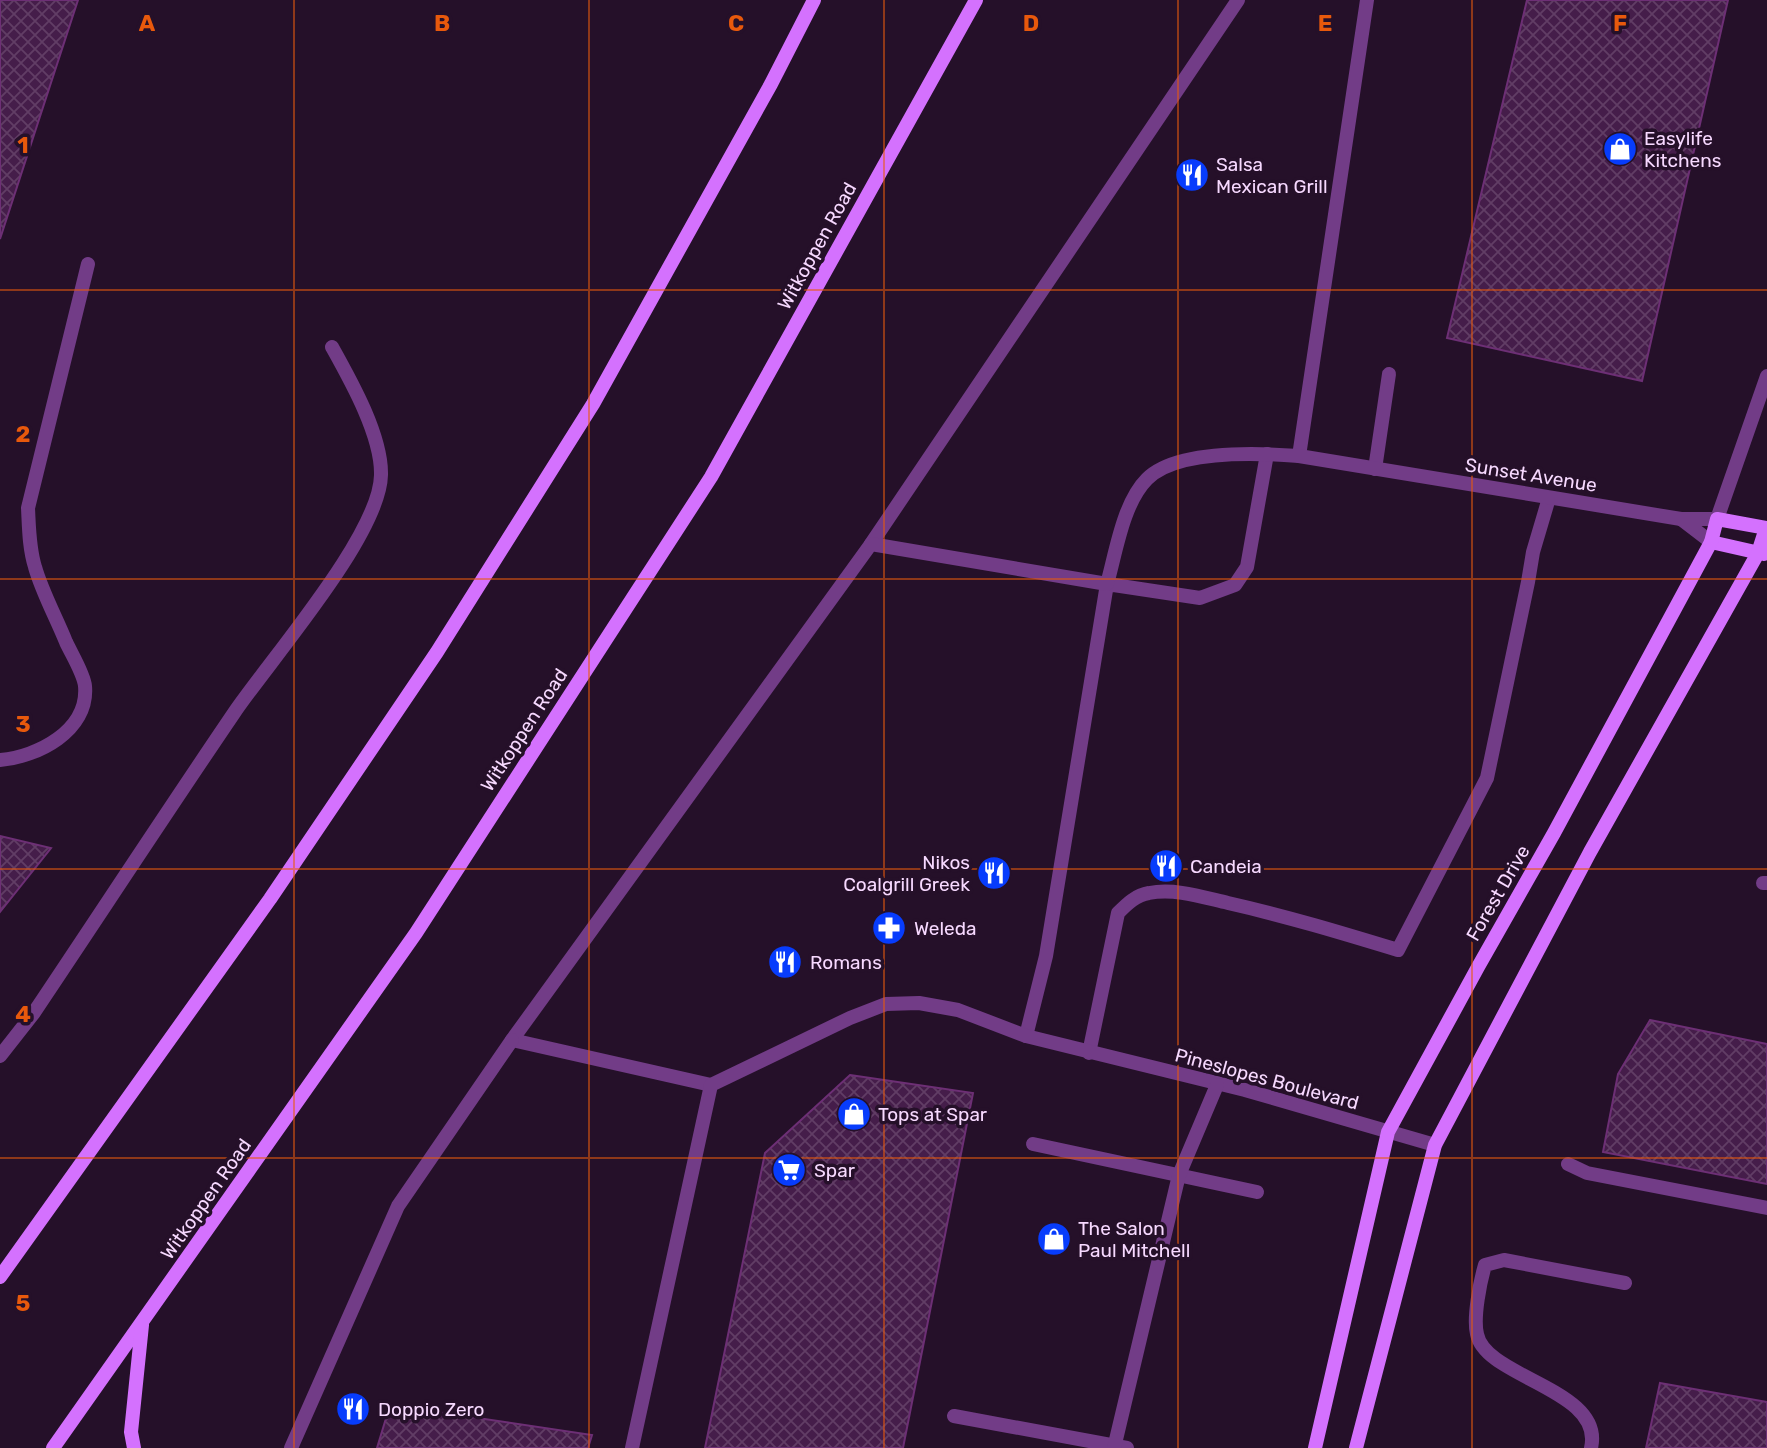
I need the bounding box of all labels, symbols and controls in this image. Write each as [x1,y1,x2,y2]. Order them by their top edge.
text: A [139,9,156,37]
text: B [434,9,450,37]
text: C [728,9,744,37]
text: D [1023,9,1039,37]
text: E [1318,9,1332,37]
text: F [1613,9,1627,37]
place label: Easylife Kitchens [1644,127,1721,172]
shop icon: Easylife Kitchens [1601,130,1639,168]
text: 1 [17,131,29,159]
place label: Salsa Mexican Grill [1216,153,1328,198]
restaurant icon: Salsa Mexican Grill [1173,156,1211,194]
street label: Witkoppen Road [773,178,861,314]
text: 2 [16,420,30,448]
street label: Sunset Avenue [1463,453,1599,497]
street label: Witkoppen Road [476,664,572,796]
text: 3 [15,710,31,738]
street label: Forest Drive [1461,841,1535,945]
restaurant icon: Candeia [1147,847,1185,885]
place label: Nikos Coalgrill Greek [843,851,970,896]
restaurant icon: Nikos Coalgrill Greek [975,854,1013,892]
place label: Candeia [1190,855,1262,878]
pharmacy icon: Weleda [870,909,908,947]
place label: Weleda [914,917,977,940]
restaurant icon: Romans [766,943,804,981]
place label: Romans [810,951,882,974]
text: 4 [15,1000,31,1028]
street label: Pineslopes Boulevard [1173,1043,1361,1115]
shop icon: Tops at Spar [835,1095,873,1133]
place label: Tops at Spar [878,1103,988,1126]
street label: Witkoppen Road [156,1134,256,1264]
supermarket icon: Spar [770,1151,808,1189]
place label: Spar [814,1159,856,1182]
place label: The Salon Paul Mitchell [1078,1217,1190,1262]
shop icon: The Salon Paul Mitchell [1035,1220,1073,1258]
text: 5 [16,1289,31,1317]
restaurant icon: Doppio Zero [334,1390,372,1428]
place label: Doppio Zero [378,1398,485,1421]

